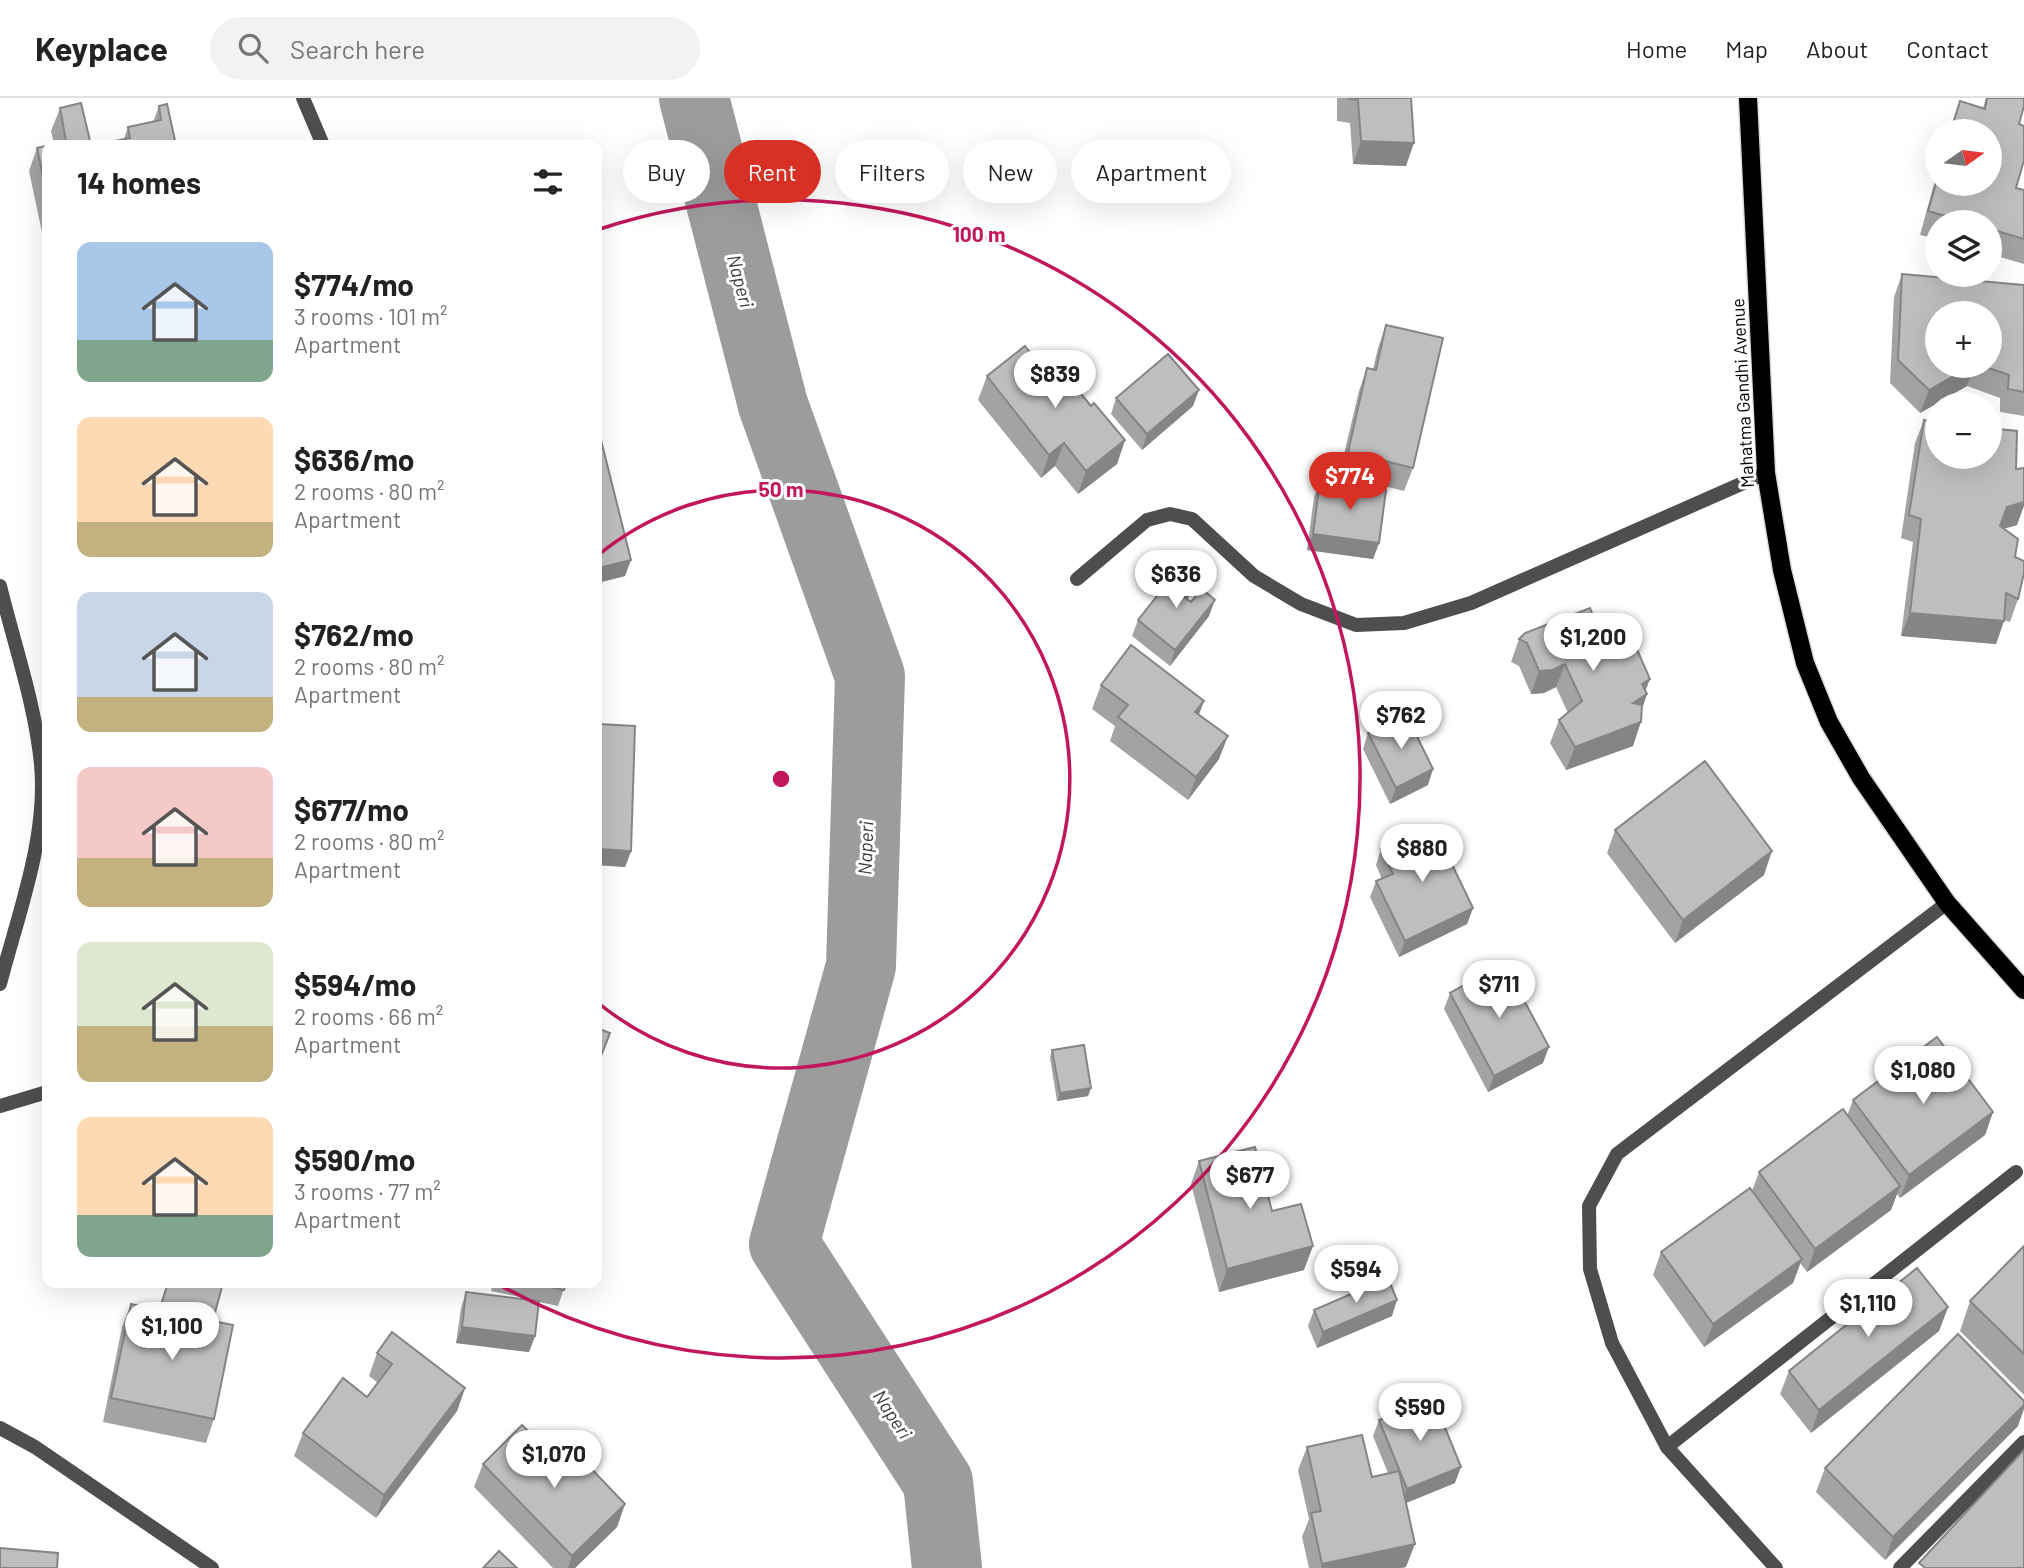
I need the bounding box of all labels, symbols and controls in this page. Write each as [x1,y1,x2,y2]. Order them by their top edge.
search box [210,17,700,80]
text: Keyplace [35,28,168,68]
icon: search [234,29,272,67]
text: Search here [290,33,425,64]
text: Home [1626,34,1687,63]
text: Map [1725,34,1768,63]
text: About [1806,34,1868,63]
text: Contact [1906,34,1989,63]
north arrow [1925,119,2002,196]
map controls [1925,119,2002,469]
chip: Buy [623,140,710,203]
chip: Rent [724,140,821,203]
chip: Filters [835,140,949,203]
chip: New [963,140,1057,203]
chip: Apartment [1071,140,1231,203]
icon: filters [529,163,567,201]
text: 14 homes [77,164,201,200]
button: layers [1925,210,2002,287]
text: 100 m [952,221,1006,246]
water label: Naperi [723,252,759,310]
text: $774/mo [294,266,414,302]
icon: home [133,270,217,354]
street label: Mahatma Gandhi Avenue [1726,298,1758,488]
button: + [1925,301,2002,378]
text: 3 rooms · 101 m² [294,302,447,330]
text: Apartment [294,330,401,358]
pin: $839 [1014,350,1096,410]
text: $839 [1030,359,1080,387]
button: − [1925,392,2002,469]
text: $636/mo [294,441,415,477]
icon: home [133,445,217,529]
pin: $774 [1309,452,1391,512]
text: $774 [1325,461,1375,489]
text: 50 m [758,476,804,501]
text: 2 rooms · 80 m² [294,477,444,505]
text: Apartment [294,505,401,533]
pin: $636 [1135,550,1217,610]
text: $636 [1151,559,1201,587]
pin: $1,200 [1536,614,1650,673]
text: $762/mo [294,616,414,652]
icon: home [133,620,217,704]
text: $1,200 [1560,622,1626,650]
text: 2 rooms · 80 m² [294,652,444,680]
text: Apartment [294,680,401,708]
pin: $762 [1360,692,1442,751]
text: $762 [1376,700,1426,728]
centre of rings [769,767,793,791]
text: $677/mo [294,791,409,827]
icon: home [133,795,217,879]
water label: Naperi [853,820,877,875]
pin: $880 [1381,824,1463,884]
text: 2 rooms · 80 m² [294,827,444,855]
text: $880 [1396,833,1448,861]
text: Apartment [294,855,401,883]
pin: $711 [1458,960,1540,1020]
text: $594/mo [294,966,416,1002]
text: $711 [1478,969,1520,997]
icon: home [133,970,217,1054]
text: 2 rooms · 66 m² [294,1002,443,1030]
text: Apartment [294,1030,401,1058]
pin: $1,080 [1866,1046,1980,1106]
text: $1,080 [1890,1055,1956,1083]
text: $590/mo [294,1141,415,1177]
icon: home [133,1145,217,1229]
pin: $677 [1209,1152,1291,1211]
text: $677 [1226,1160,1274,1188]
text: 3 rooms · 77 m² [294,1177,441,1205]
text: Apartment [294,1205,401,1233]
pin: $594 [1315,1246,1397,1305]
text: $594 [1330,1254,1382,1282]
pin: $1,110 [1811,1280,1925,1339]
text: $1,110 [1840,1288,1896,1316]
pin: $1,100 [115,1302,229,1362]
text: $1,100 [141,1311,203,1339]
pin: $590 [1379,1384,1461,1443]
water label: Naperi [869,1385,917,1443]
text: $590 [1395,1392,1445,1420]
pin: $1,070 [497,1430,611,1490]
text: $1,070 [522,1439,586,1467]

